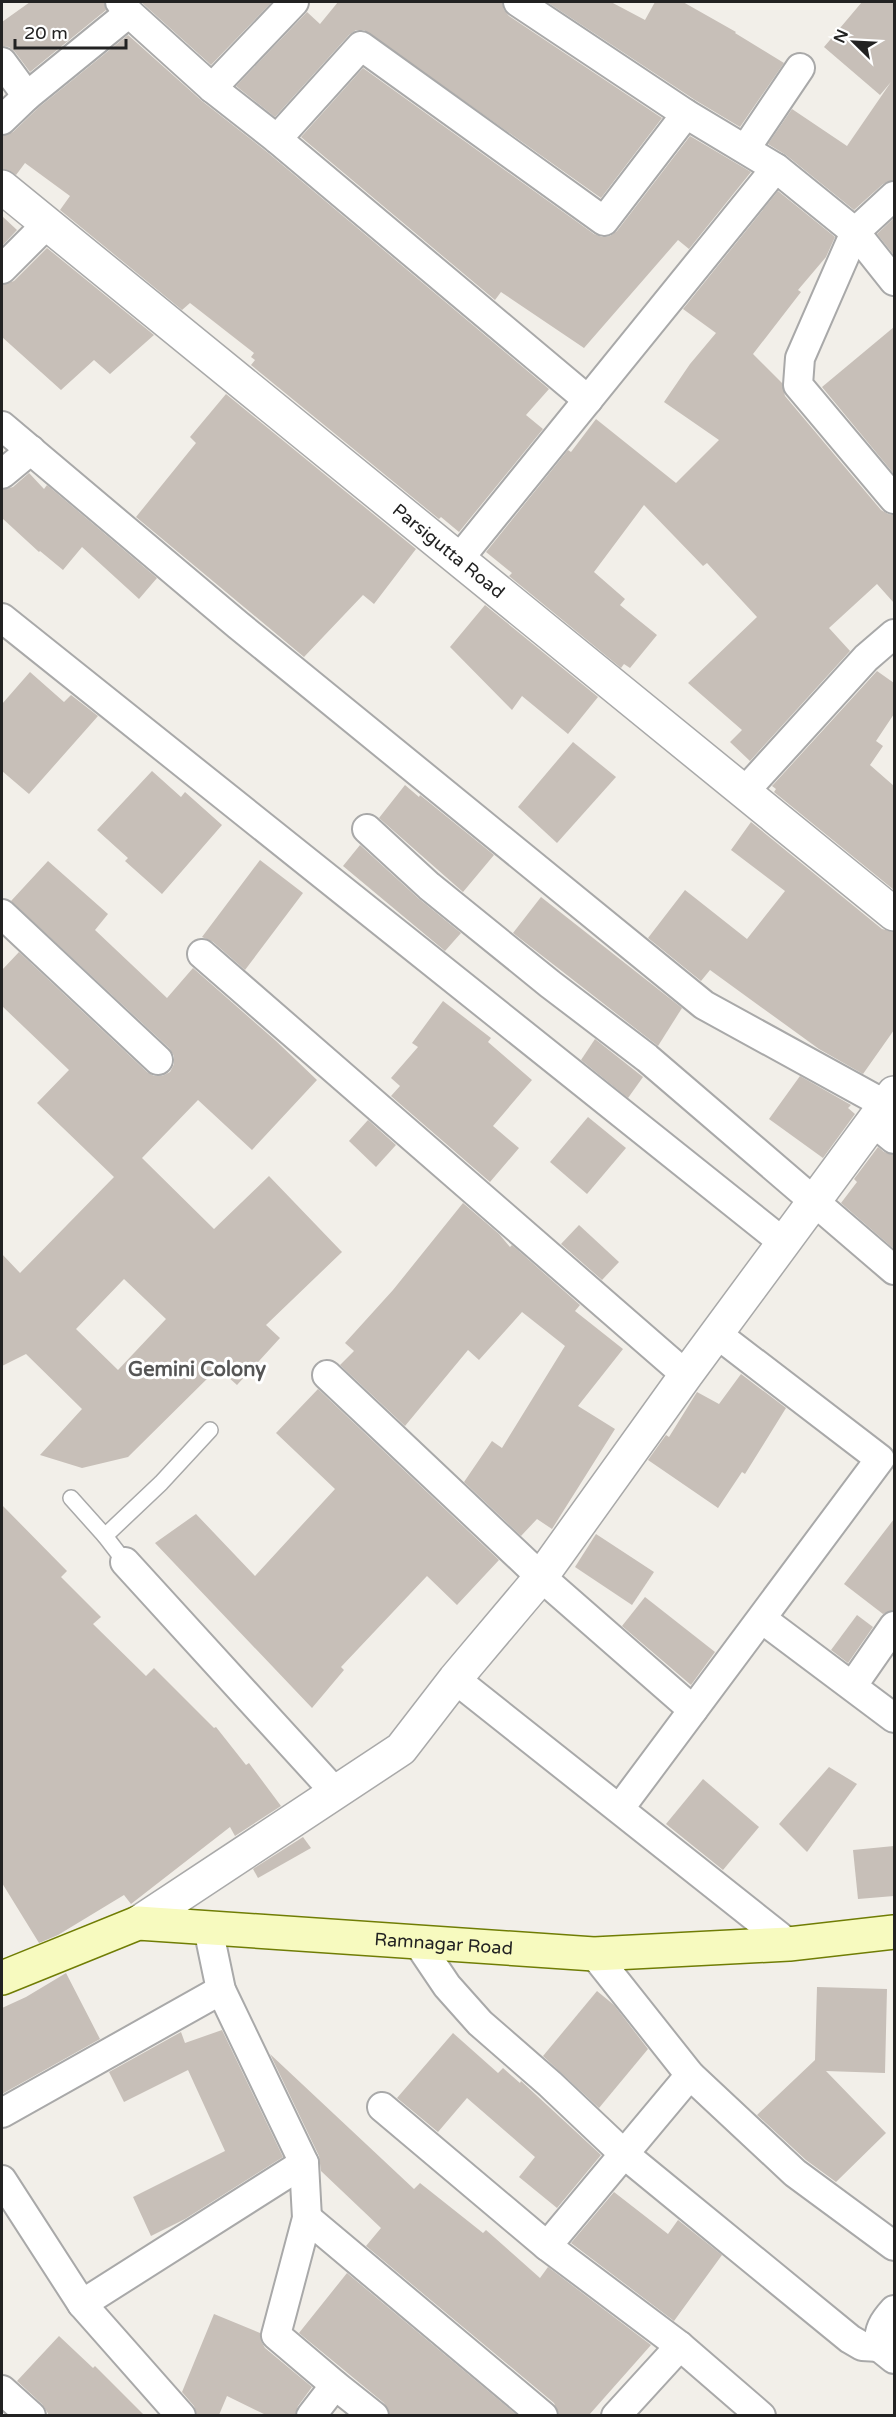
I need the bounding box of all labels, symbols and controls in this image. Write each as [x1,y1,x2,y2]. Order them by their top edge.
scale bar [15,12,126,50]
north arrow [824,12,884,72]
text: 20 m [24,22,68,44]
text: N [829,26,853,46]
street label: Parsigutta Road [388,499,509,603]
district label: Gemini Colony [128,1358,266,1382]
street label: Ramnagar Road [374,1928,514,1959]

